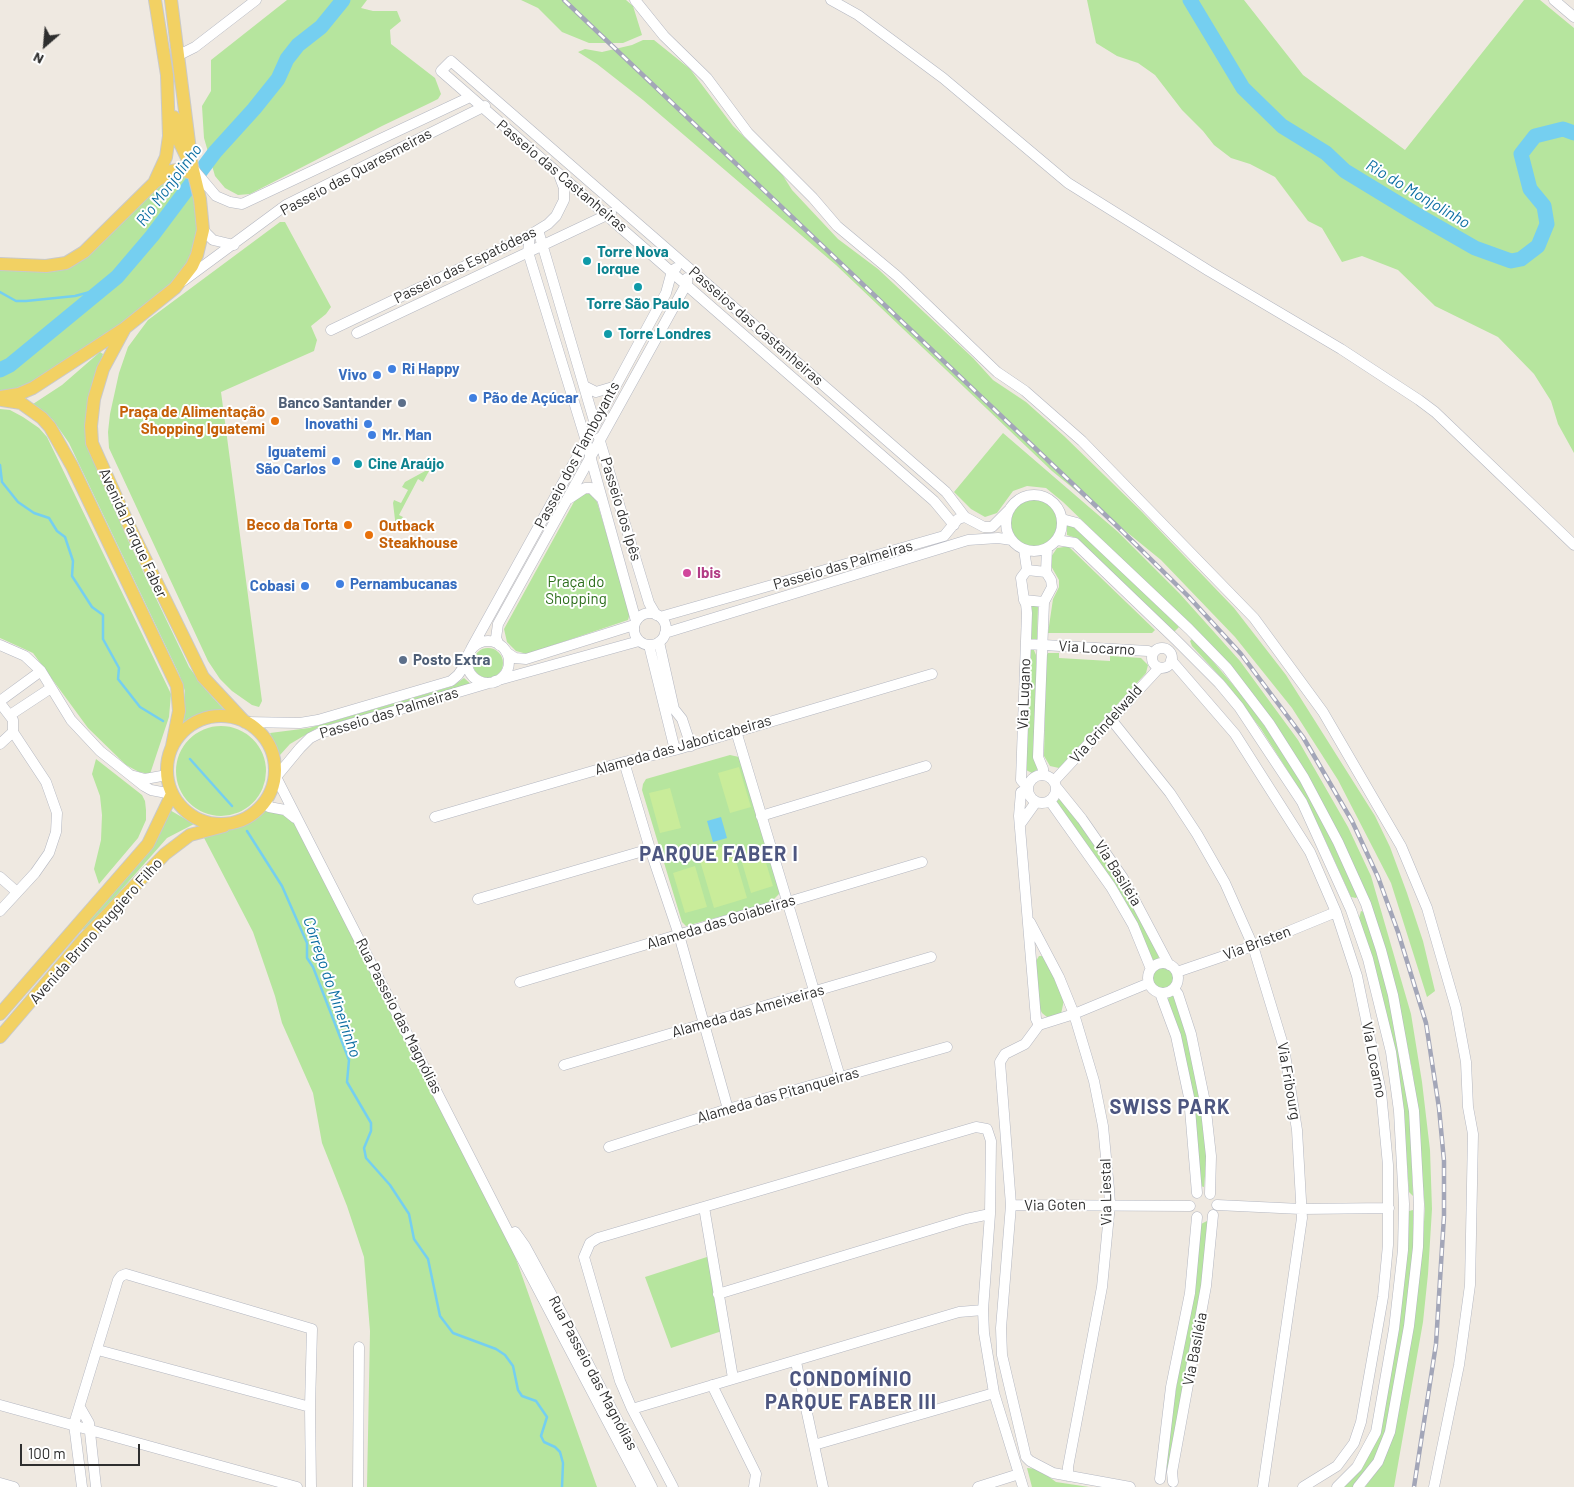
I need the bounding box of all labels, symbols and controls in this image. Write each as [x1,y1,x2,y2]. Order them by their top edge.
north arrow [20,20,70,70]
text: N [30,49,46,68]
street label: Passeio das Castanheiras [493,116,631,236]
street label: Passeio das Quaresmeiras [277,124,435,220]
water label: Rio Monjolinho [132,140,206,230]
water label: Rio do Monjolinho [1363,155,1473,233]
street label: Passeio das Espatódeas [391,223,539,307]
place label: Torre Nova Iorque [597,243,669,278]
marker: Torre Nova Iorque [581,255,593,267]
street label: Passeios das Castanheiras [685,263,827,389]
marker: Torre São Paulo [632,281,644,293]
place label: Torre São Paulo [586,295,690,313]
place label: Torre Londres [618,325,711,343]
marker: Torre Londres [602,328,614,340]
place label: Ri Happy [402,360,460,378]
marker: Ri Happy [386,363,398,375]
place label: Vivo [338,366,367,384]
marker: Vivo [371,369,383,381]
street label: Passeio dos Flamboyants [531,379,623,531]
place label: Pão de Açúcar [483,389,579,407]
marker: Pão de Açúcar [467,392,479,404]
place label: Banco Santander [278,394,392,412]
marker: Banco Santander [396,397,408,409]
place label: Praça de Alimentação Shopping Iguatemi [119,403,265,438]
marker: Praça de Alimentação Shopping Iguatemi [269,415,281,427]
place label: Inovathi [305,415,358,433]
marker: Inovathi [362,418,374,430]
place label: Mr. Man [382,426,432,444]
marker: Mr. Man [366,429,378,441]
place label: Iguatemi São Carlos [256,443,326,478]
marker: Iguatemi São Carlos [330,455,342,467]
place label: Cine Araújo [368,455,444,473]
street label: Passeio dos Ipês [597,455,645,563]
marker: Cine Araújo [352,458,364,470]
street label: Avenida Parque Faber [95,465,171,601]
place label: Beco da Torta [246,516,338,534]
place label: Outback Steakhouse [379,517,458,552]
marker: Beco da Torta [342,519,354,531]
marker: Outback Steakhouse [363,529,375,541]
street label: Passeio das Palmeiras [771,536,915,594]
place label: Ibis [697,564,721,582]
marker: Ibis [681,567,693,579]
park label: Praça do Shopping [545,573,607,608]
place label: Pernambucanas [350,575,457,593]
place label: Cobasi [250,577,295,595]
marker: Pernambucanas [334,578,346,590]
marker: Cobasi [299,580,311,592]
street label: Via Locarno [1058,637,1136,659]
place label: Posto Extra [413,651,490,669]
marker: Posto Extra [397,654,409,666]
street label: Via Lugano [1014,658,1034,730]
street label: Via Grindelwald [1066,681,1146,767]
street label: Passeio das Palmeiras [317,683,461,743]
street label: Alameda das Jaboticabeiras [593,711,773,779]
street label: Via Basiléia [1091,837,1145,909]
district label: PARQUE FABER I [638,842,800,866]
street label: Avenida Bruno Ruggiero Filho [26,854,166,1008]
street label: Alameda das Goiabeiras [644,891,798,953]
water label: Córrego do Mineirinho [299,914,365,1060]
street label: Via Bristen [1221,922,1293,964]
street label: Rua Passeio das Magnólias [352,935,446,1097]
street label: Alameda das Ameixeiras [670,981,826,1041]
street label: Via Locarno [1358,1020,1390,1100]
street label: Via Fribourg [1273,1041,1305,1121]
street label: Alameda das Pitanqueiras [695,1063,861,1127]
district label: SWISS PARK [1108,1095,1232,1119]
street label: Via Liestal [1096,1158,1116,1226]
street label: Via Goten [1024,1195,1086,1215]
street label: Rua Passeio das Magnólias [545,1293,641,1453]
street label: Via Basiléia [1179,1311,1211,1387]
district label: CONDOMÍNIO PARQUE FABER III [763,1367,939,1414]
scale bar [22,1434,142,1466]
text: 100 m [28,1444,66,1462]

